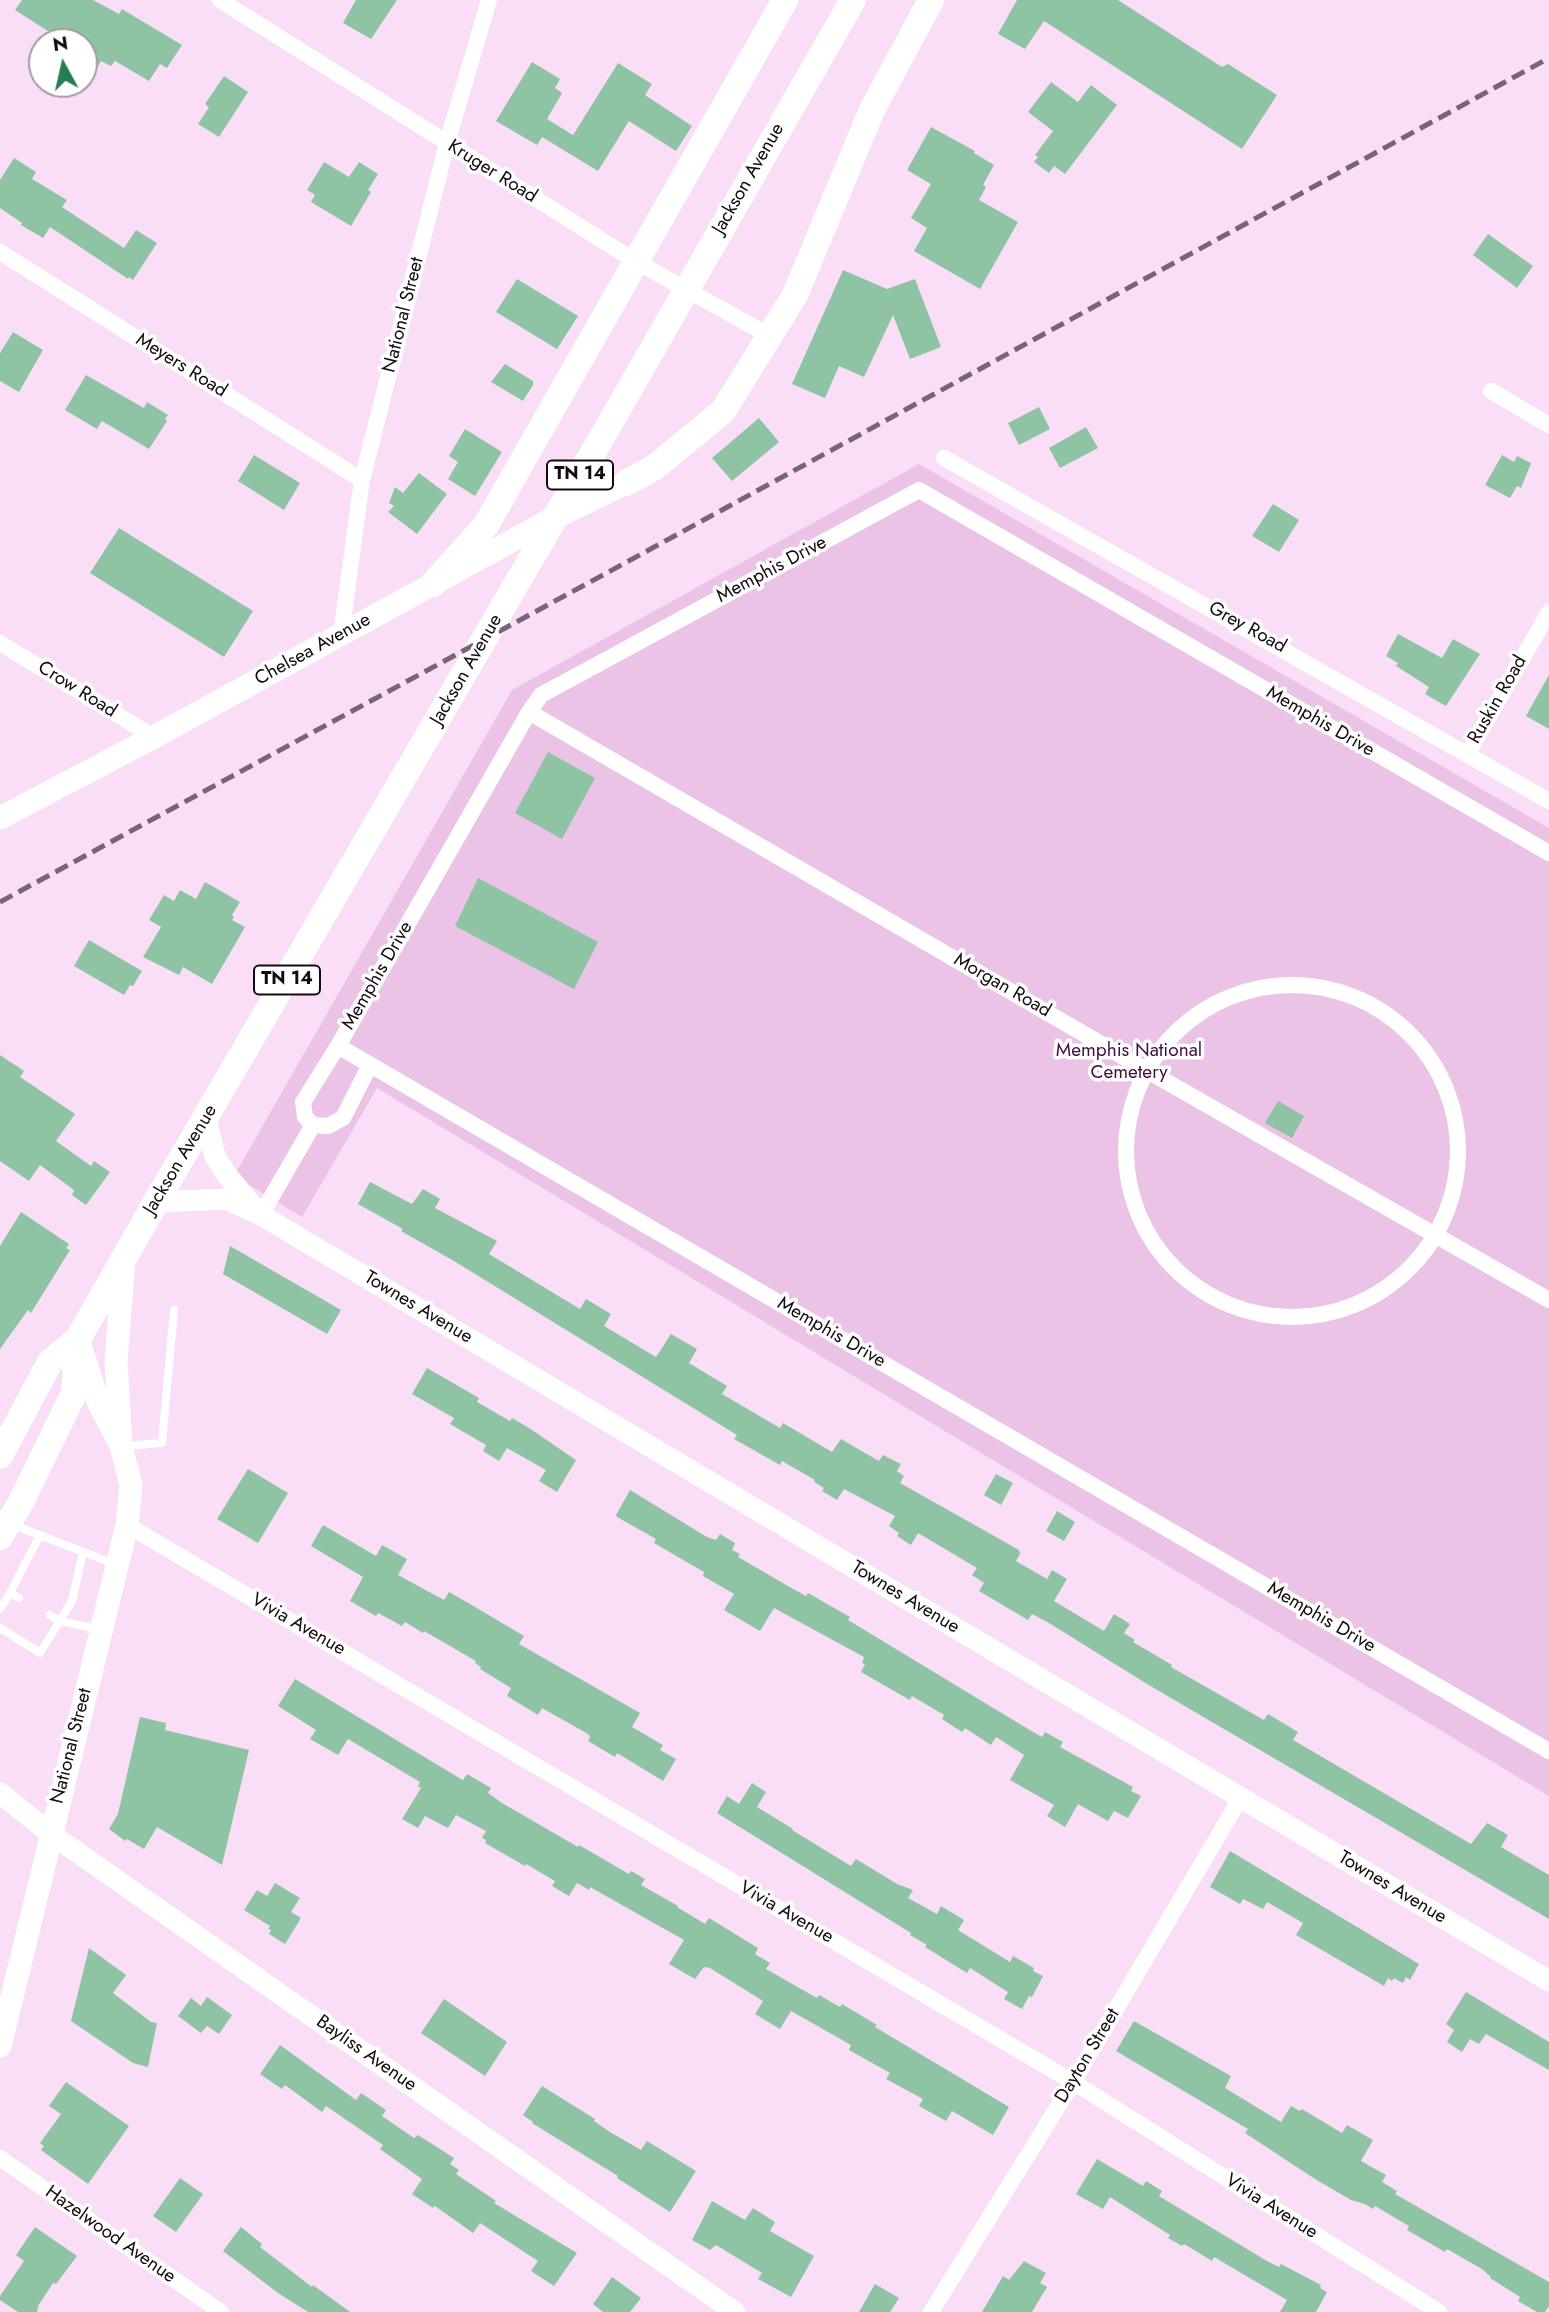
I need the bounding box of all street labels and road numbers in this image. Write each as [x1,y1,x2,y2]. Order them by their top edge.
street label: Jackson Avenue [708,120,790,238]
street label: Kruger Road [443,136,541,208]
street label: National Street [379,255,429,375]
street label: Meyers Road [131,329,231,403]
road number: TN 14 [547,461,613,490]
street label: Memphis Drive [713,531,831,609]
street label: Grey Road [1204,597,1290,659]
street label: Chelsea Avenue [251,609,375,691]
street label: Jackson Avenue [426,611,508,729]
street label: Ruskin Road [1464,652,1532,748]
street label: Crow Road [33,657,121,723]
street label: Memphis Drive [1262,682,1378,762]
street label: Memphis Drive [338,918,418,1034]
street label: Morgan Road [949,949,1055,1023]
road number: TN 14 [254,965,320,995]
street label: Jackson Avenue [139,1101,223,1219]
street label: Townes Avenue [360,1267,476,1349]
street label: Memphis Drive [773,1293,889,1373]
street label: Townes Avenue [847,1557,963,1639]
street label: Memphis Drive [1263,1578,1379,1658]
street label: Vivia Avenue [247,1589,349,1661]
street label: National Street [47,1686,97,1806]
street label: Townes Avenue [1334,1847,1450,1929]
street label: Vivia Avenue [735,1877,837,1949]
street label: Dayton Street [1051,2005,1125,2107]
street label: Bayliss Avenue [311,2011,421,2097]
street label: Vivia Avenue [1221,2170,1321,2244]
street label: Hazelwood Avenue [40,2181,180,2289]

